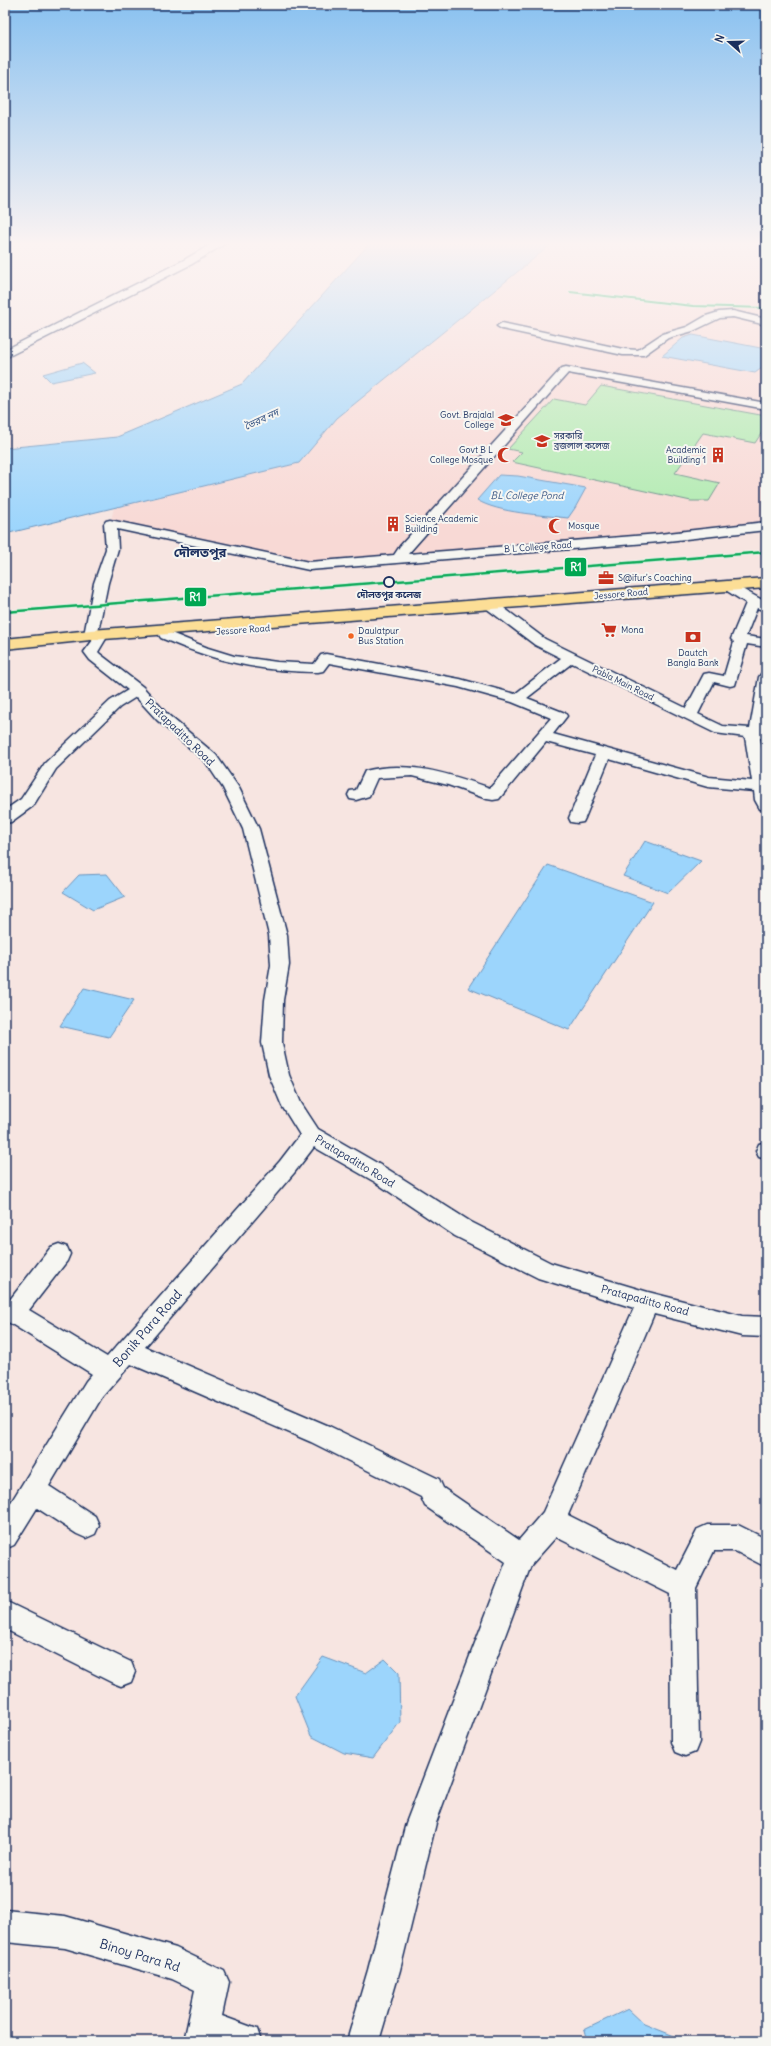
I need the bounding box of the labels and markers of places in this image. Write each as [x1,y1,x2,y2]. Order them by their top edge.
place label: Govt. Brajalal College [440,409,494,430]
school or university icon: Govt. Brajalal College [497,411,515,429]
place label: সরকারি ব্রজলাল কলেজ [553,430,610,451]
school or university icon: সরকারি ব্রজলাল কলেজ [533,432,551,450]
place label: Govt B L College Mosque [430,444,493,465]
place label: Academic Building 1 [666,444,706,465]
mosque icon: Govt B L College Mosque [496,446,514,464]
building icon: Academic Building 1 [709,446,727,464]
place label: Science Academic Building [405,513,478,534]
building icon: Science Academic Building [384,515,402,533]
mosque icon: Mosque [547,517,565,535]
place label: Mosque [568,520,600,531]
office icon: S@ifur's Coaching [597,569,615,587]
place label: S@ifur's Coaching [618,572,692,583]
marker: দৌলতপুর কলেজ [383,576,395,588]
place label: দৌলতপুর কলেজ [357,589,422,601]
supermarket icon: Mona [600,621,618,639]
place label: Mona [621,624,644,635]
place label: Daulatpur Bus Station [358,625,404,646]
bank icon: Dautch Bangla Bank [684,628,702,646]
marker: Daulatpur Bus Station [346,631,356,641]
place label: Dautch Bangla Bank [667,647,719,668]

